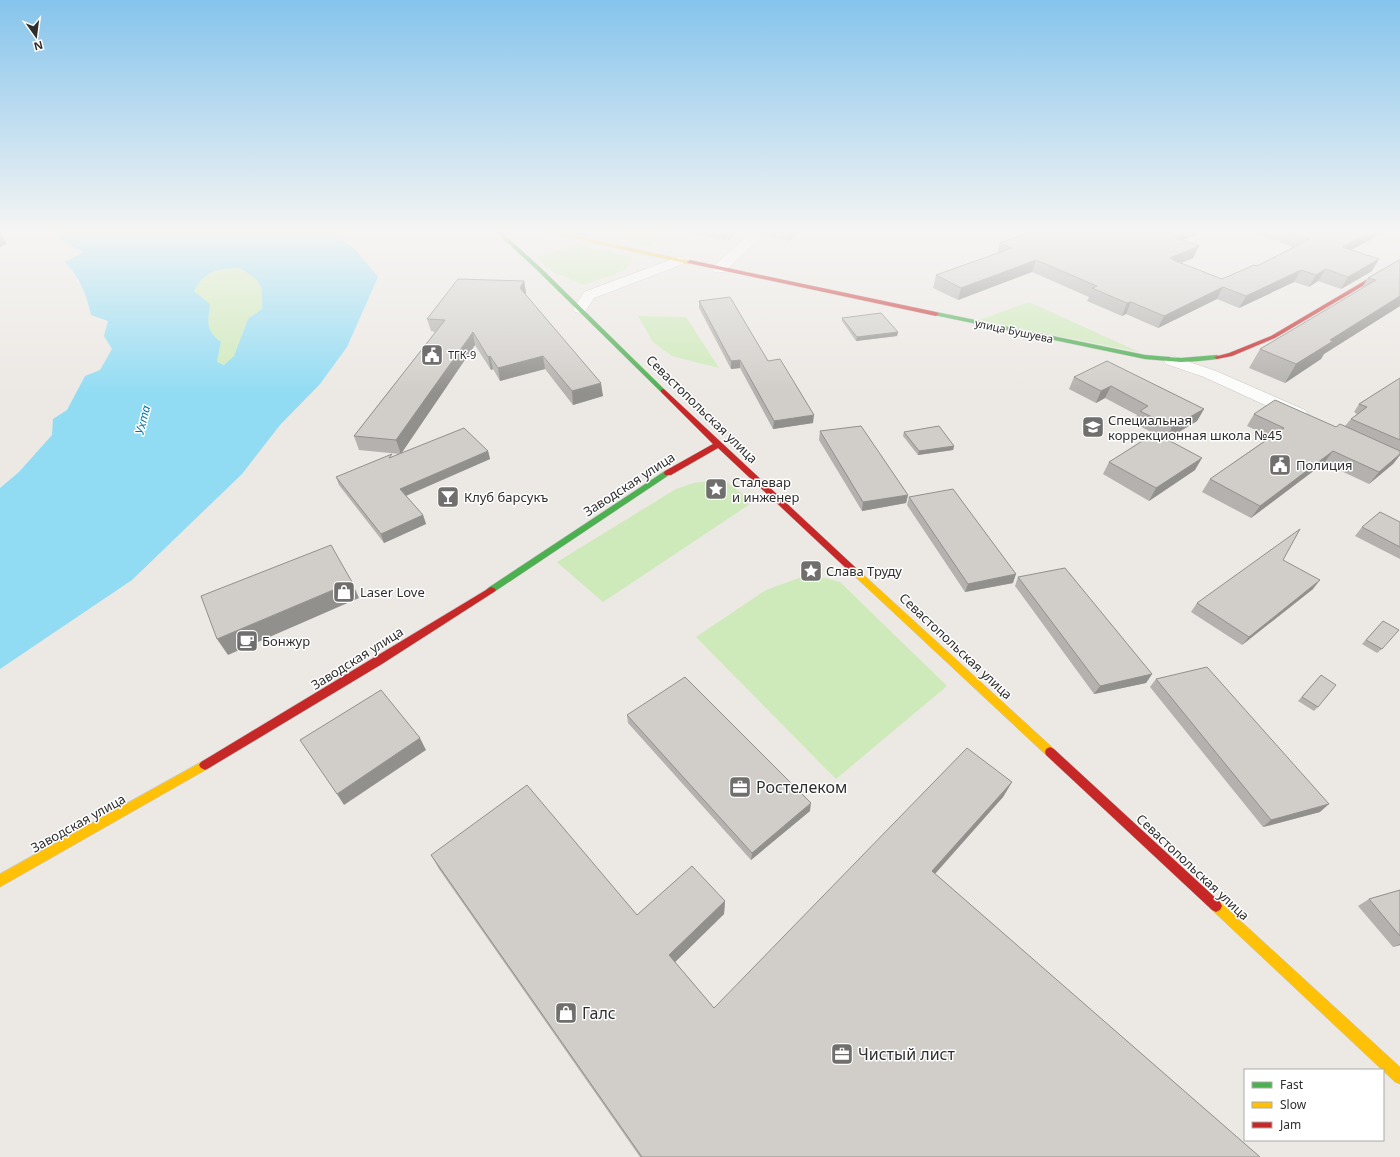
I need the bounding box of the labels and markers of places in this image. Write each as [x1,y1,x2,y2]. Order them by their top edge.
public building icon: ТГК-9 [419,342,445,368]
place label: ТГК-9 [448,347,476,362]
place label: Специальная коррекционная школа №45 [1108,411,1282,444]
school or university icon: Специальная коррекционная школа №45 [1080,414,1106,440]
public building icon: Полиция [1267,452,1293,478]
place label: Полиция [1296,456,1353,474]
place label: Сталевар и инженер [732,473,799,506]
place icon: Сталевар и инженер [703,476,729,502]
bar icon: Клуб барсукъ [435,484,461,510]
place label: Клуб барсукъ [464,488,548,506]
place icon: Слава Труду [798,558,824,584]
place label: Слава Труду [826,562,902,580]
shop icon: Laser Love [331,579,357,605]
place label: Laser Love [360,583,425,601]
cafe icon: Бонжур [234,628,260,654]
place label: Бонжур [262,632,310,650]
office icon: Ростелеком [727,774,753,800]
place label: Ростелеком [756,776,847,798]
shop icon: Галс [553,1000,579,1026]
place label: Галс [582,1002,616,1024]
office icon: Чистый лист [829,1041,855,1067]
place label: Чистый лист [858,1043,955,1065]

